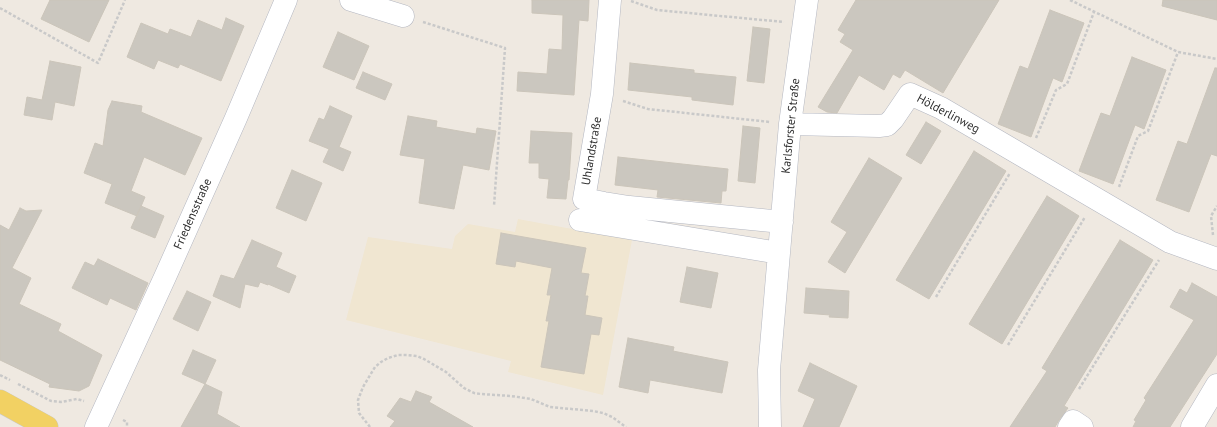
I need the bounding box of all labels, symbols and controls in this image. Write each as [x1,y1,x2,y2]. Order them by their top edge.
street label: Karlsforster Straße [779,78,803,174]
street label: Hölderlinweg [914,91,982,137]
street label: Uhlandstraße [579,116,605,186]
street label: Friedensstraße [171,176,215,252]

